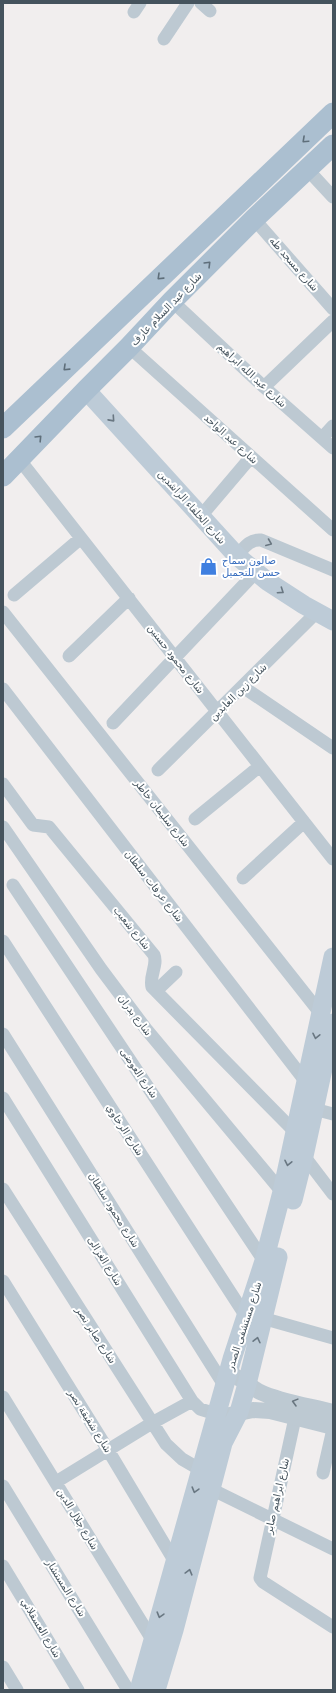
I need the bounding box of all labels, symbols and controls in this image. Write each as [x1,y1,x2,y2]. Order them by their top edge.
one-way arrow [302,135,310,142]
street label: شارع مسجد طه [267,235,320,294]
one-way arrow [203,261,211,269]
street label: شارع عبد السلام عارف [128,270,204,348]
one-way arrow [157,273,165,280]
street label: شارع عبد الله ابراهيم [215,341,288,410]
one-way arrow [63,363,71,370]
street label: شارع عبد الواحد [201,412,260,467]
one-way arrow [107,414,114,421]
one-way arrow [34,435,42,443]
street label: شارع الخلفاء الراشدين [155,468,228,547]
one-way arrow [265,539,272,547]
place label: صالون سماح حسن للتجميل [222,555,280,578]
shop icon: صالون سماح حسن للتجميل [199,556,219,576]
one-way arrow [277,586,284,593]
street label: شارع محمود حسنين [145,622,206,696]
street label: شارع زين العابدين [207,661,269,723]
street label: شارع سليمان خاطر [131,776,192,849]
street label: شارع عرفات سلطان [122,848,185,925]
street label: شارع شعيب [111,905,152,952]
street label: شارع بدران [115,992,154,1038]
one-way arrow [312,1033,320,1040]
street label: شارع العوضى [117,1046,160,1101]
street label: شارع الرخاوي [104,1102,146,1158]
one-way arrow [284,1160,292,1167]
street label: شارع محمود سلطان [86,1171,141,1250]
street label: شارع الغزالى [85,1234,124,1288]
street label: شارع مستشفى الصدر [224,1280,265,1373]
street label: شارع صابر نصر [72,1304,118,1366]
one-way arrow [253,1337,261,1343]
street label: شارع شفيقة نصر [65,1387,114,1455]
one-way arrow [292,1398,299,1407]
street label: شارع ابراهيم صابر [263,1457,292,1536]
street label: شارع جلال الدين [55,1486,101,1552]
one-way arrow [191,1487,200,1494]
street label: شارع المستشار [43,1556,88,1619]
one-way arrow [184,1568,193,1575]
street label: شارع العسقلاني [18,1596,63,1660]
one-way arrow [156,1612,165,1619]

